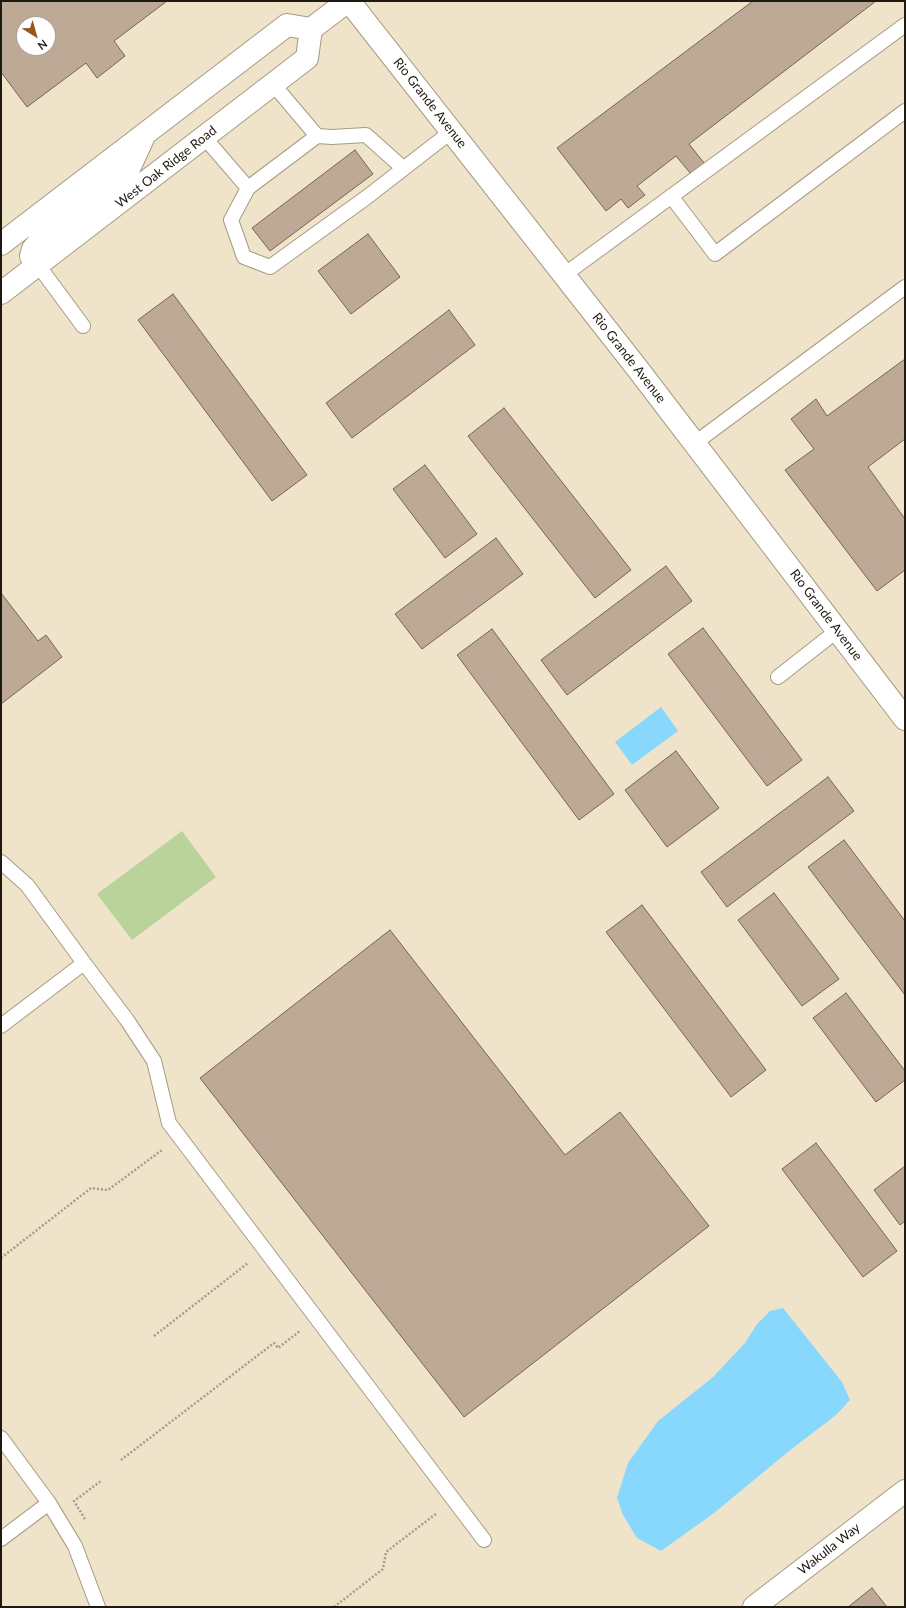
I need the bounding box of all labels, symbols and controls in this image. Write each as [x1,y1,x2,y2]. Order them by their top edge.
north arrow [16,16,56,56]
text: N [36,37,50,53]
street label: Rio Grande Avenue [390,55,470,151]
street label: West Oak Ridge Road [112,123,220,211]
street label: Rio Grande Avenue [589,310,669,406]
street label: Rio Grande Avenue [787,566,865,664]
street label: Wakulla Way [795,1520,863,1578]

